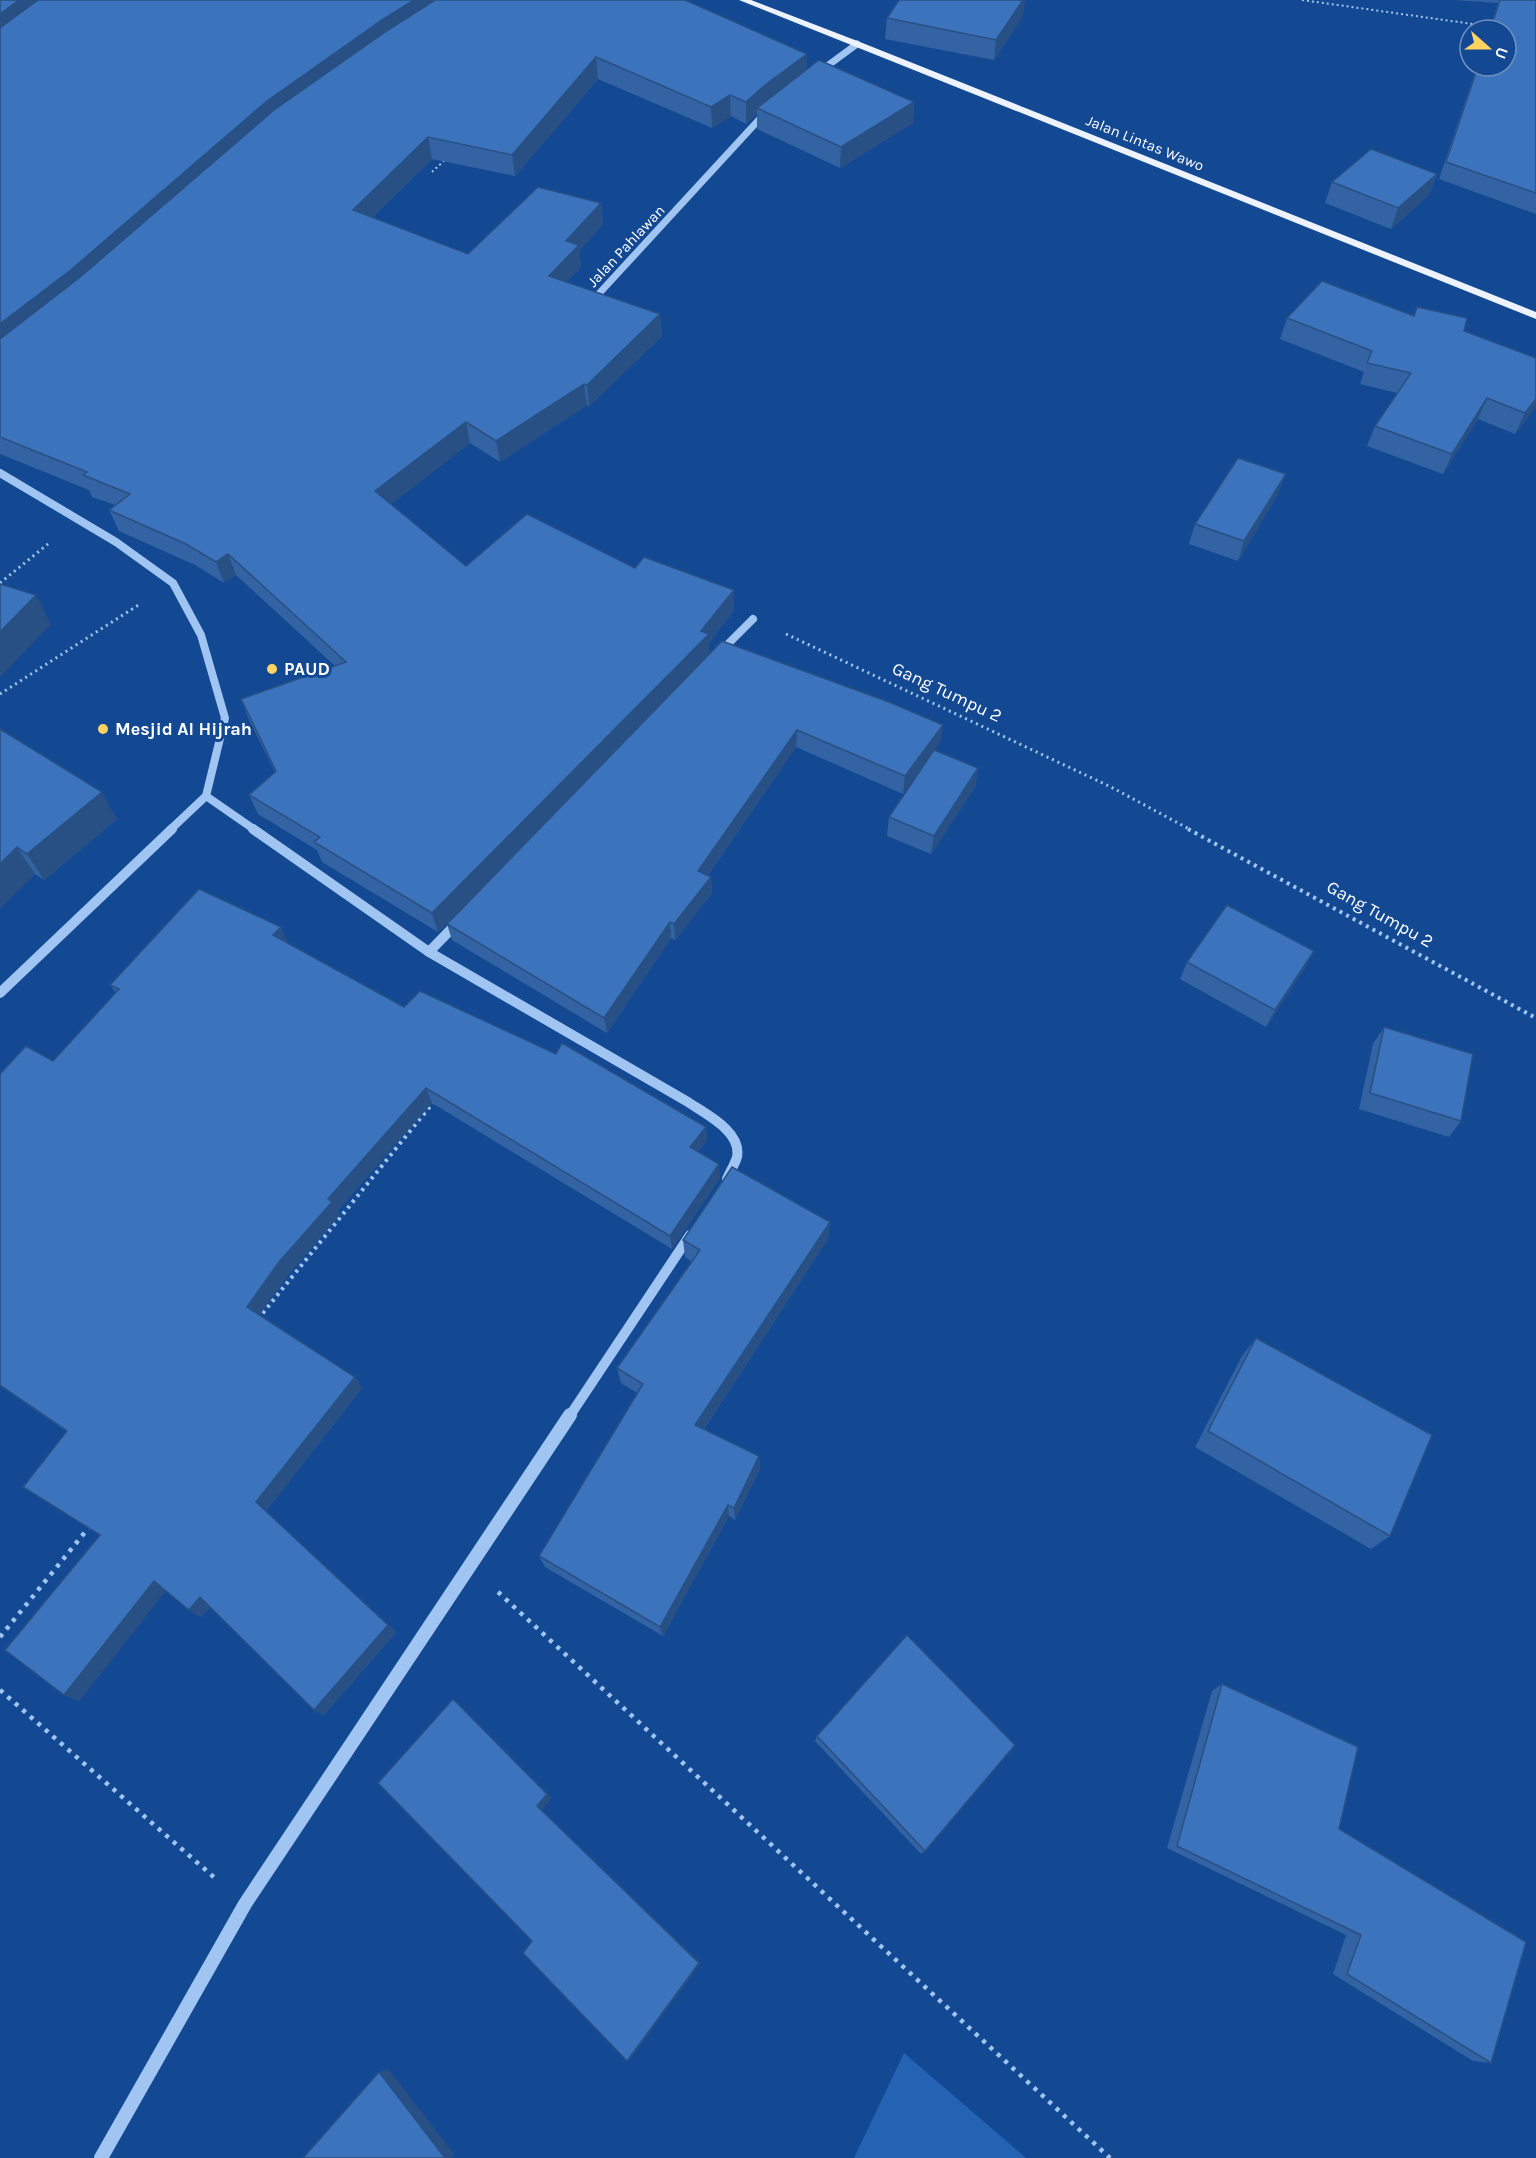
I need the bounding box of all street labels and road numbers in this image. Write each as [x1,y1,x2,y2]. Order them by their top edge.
street label: Jalan Lintas Wawo [1083,111,1207,175]
street label: Jalan Pahlawan [583,201,669,291]
street label: Gang Tumpu 2 [889,657,1005,727]
street label: Gang Tumpu 2 [1323,876,1437,952]

